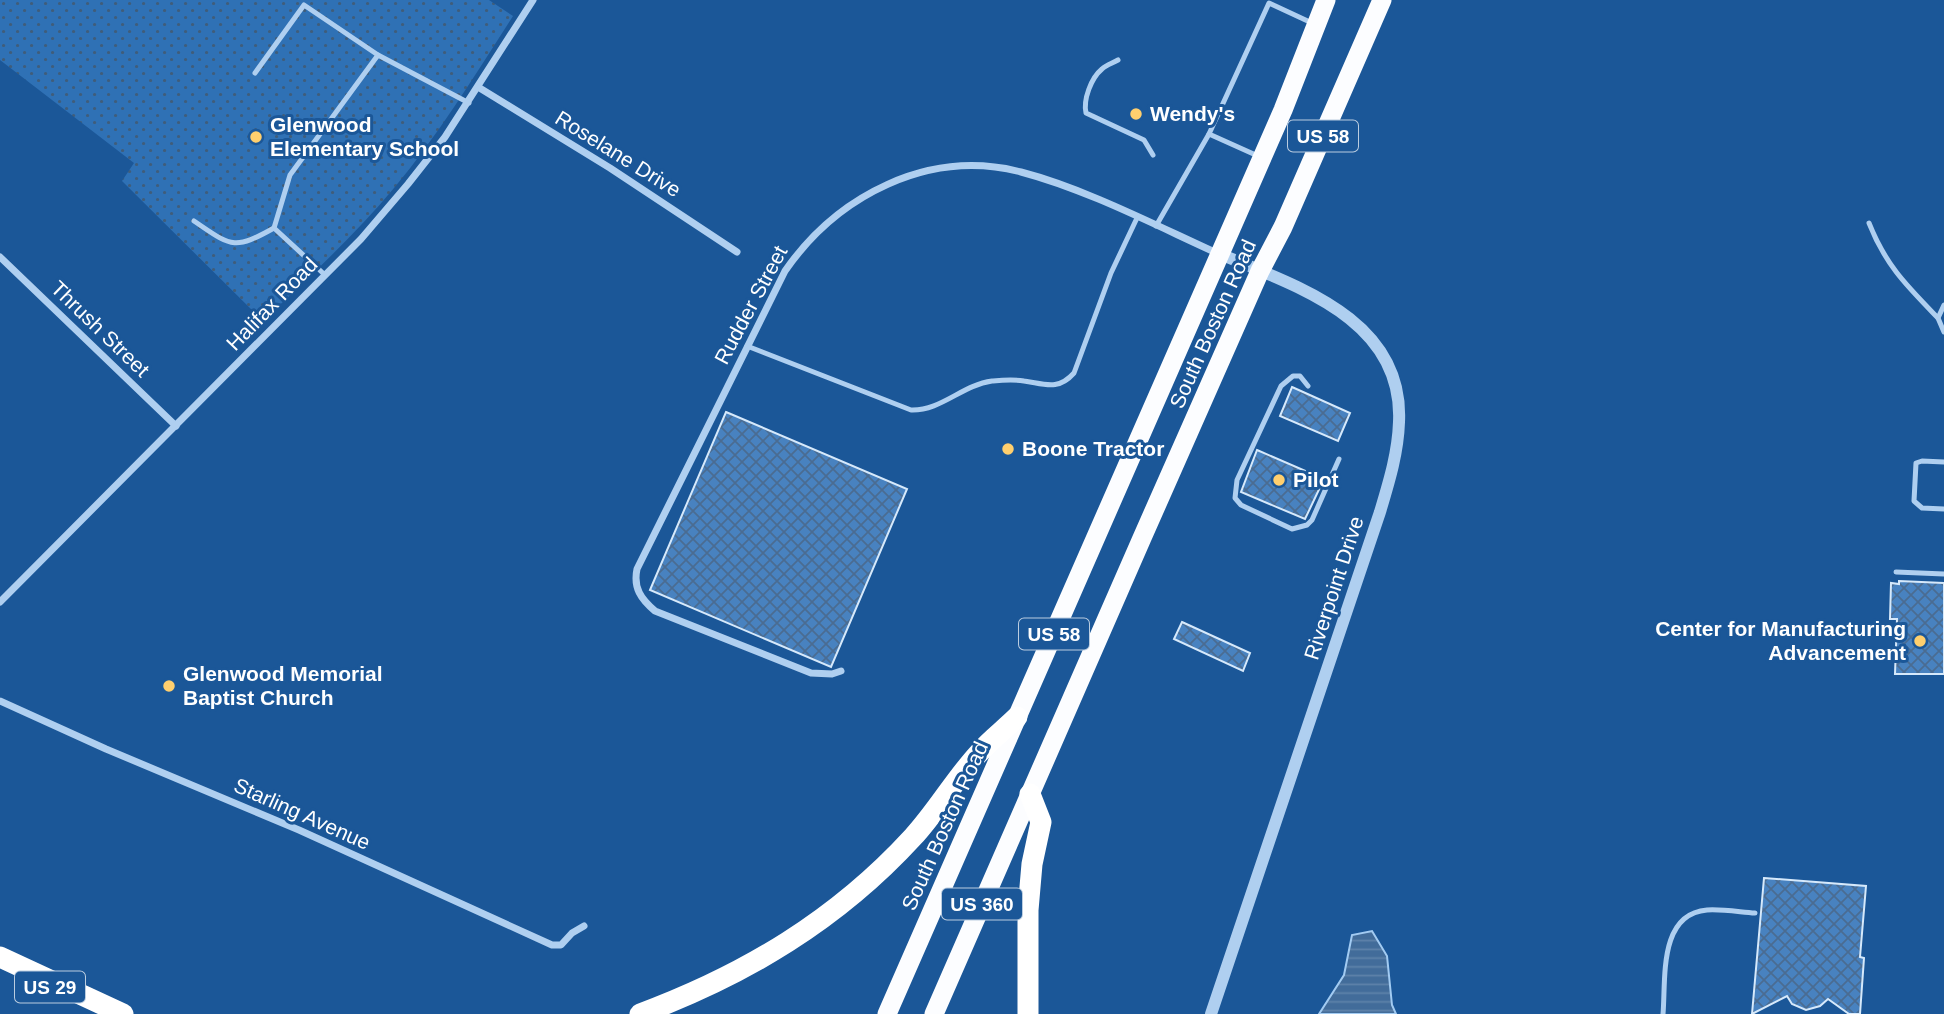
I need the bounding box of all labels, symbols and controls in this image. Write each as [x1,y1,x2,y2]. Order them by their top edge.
place label: Wendy's [1150,102,1235,125]
street label: Roselane Drive [551,106,685,201]
marker: Wendy's [1128,106,1144,122]
place label: Glenwood Elementary School [270,113,459,160]
road number: US 58 [1288,120,1358,152]
marker: Glenwood Elementary School [248,129,264,145]
street label: South Boston Road [1165,236,1260,412]
street label: Rudder Street [710,242,791,368]
street label: Halifax Road [222,252,322,355]
street label: Thrush Street [47,276,154,381]
place label: Boone Tractor [1022,437,1164,460]
marker: Boone Tractor [1000,441,1016,457]
place label: Pilot [1293,468,1339,491]
marker: Pilot [1271,472,1287,488]
street label: Riverpoint Drive [1300,513,1368,662]
place label: Center for Manufacturing Advancement [1655,617,1906,664]
road number: US 58 [1019,618,1089,650]
marker: Center for Manufacturing Advancement [1912,633,1928,649]
place label: Glenwood Memorial Baptist Church [183,662,383,709]
marker: Glenwood Memorial Baptist Church [161,678,177,694]
street label: South Boston Road [897,738,992,914]
street label: Starling Avenue [231,773,374,854]
road number: US 360 [942,888,1022,920]
road number: US 29 [15,972,85,1002]

